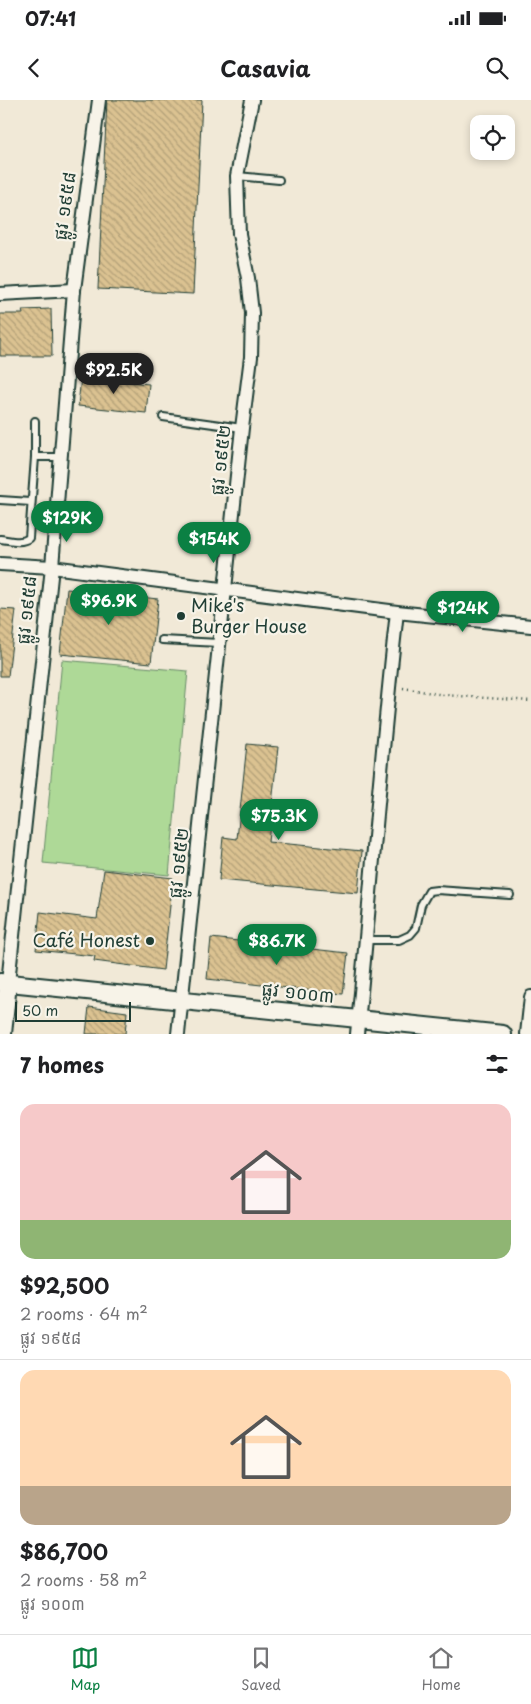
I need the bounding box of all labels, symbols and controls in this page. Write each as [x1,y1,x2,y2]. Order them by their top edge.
text: 07:41 [25,4,76,32]
text: Casavia [220,51,311,84]
icon: back [20,54,48,82]
icon: search [483,54,511,82]
map controls [470,115,515,160]
button: locate [470,115,515,160]
street label: ផ្លូវ ១៩៥៨ [45,170,86,242]
pin: $92.5K [73,352,155,395]
text: $92.5K [86,357,142,381]
street label: ផ្លូវ ១៩៥២ [202,423,241,497]
pin: $129K [32,500,102,543]
text: $129K [42,505,92,529]
pin: $154K [179,522,249,564]
text: $154K [189,526,239,550]
street label: ផ្លូវ ១៩៥៨ [8,574,47,646]
pin: $96.9K [68,584,150,626]
text: $96.9K [81,588,137,612]
pin: $124K [428,590,498,633]
place label: Mike's Burger House [191,591,307,639]
text: $124K [437,595,489,619]
marker: Mike's Burger House [175,610,187,622]
pin: $75.3K [238,798,320,841]
text: $75.3K [251,803,307,827]
street label: ផ្លូវ ១៩៥២ [160,826,199,900]
pin: $86.7K [236,924,318,966]
place label: Café Honest [32,926,140,953]
text: $86.7K [249,928,305,952]
marker: Café Honest [144,935,156,947]
street label: ផ្លូវ ១០០៣ [260,974,336,1013]
scale bar [15,999,131,1022]
text: 50 m [22,1000,58,1021]
text: 7 homes [20,1048,104,1080]
icon: filters [483,1050,511,1078]
icon: home [221,1137,311,1227]
text: $92,500 [20,1269,109,1301]
text: 2 rooms · 64 m² [20,1301,148,1325]
text: ផ្លូវ ១៩៥៨ [20,1325,81,1349]
icon: home [221,1402,311,1492]
text: $86,700 [20,1535,108,1567]
text: 2 rooms · 58 m² [20,1567,147,1591]
text: ផ្លូវ ១០០៣ [20,1591,85,1615]
tab: Map [70,1644,100,1695]
tab: Saved [241,1644,281,1695]
tab: Home [422,1644,461,1695]

